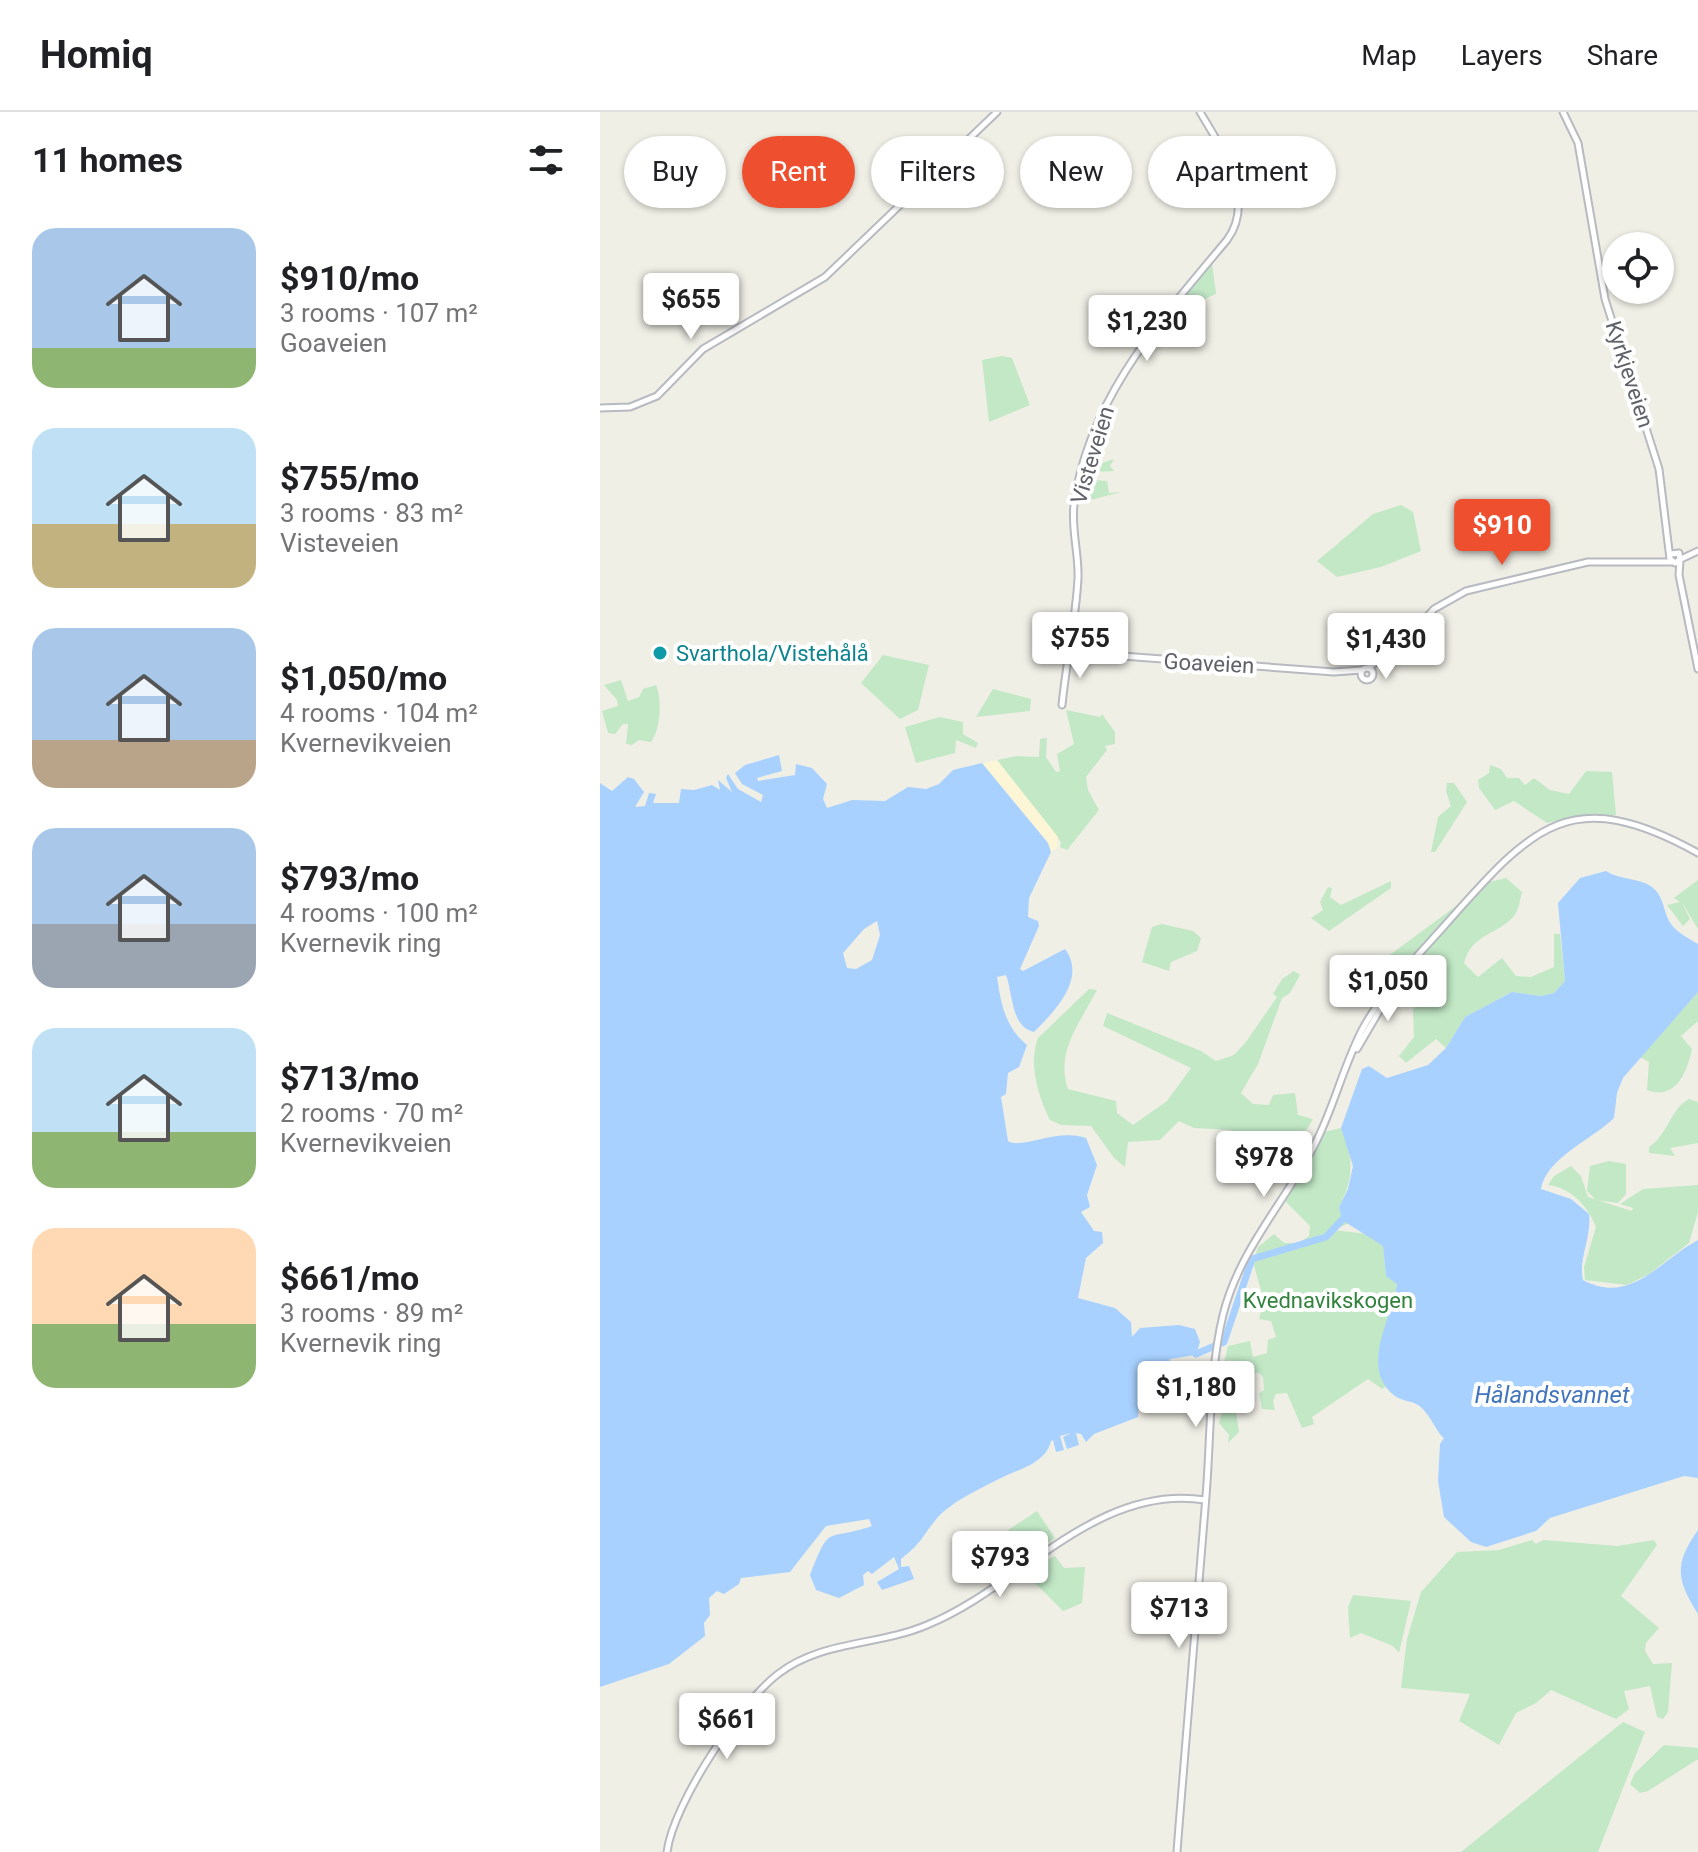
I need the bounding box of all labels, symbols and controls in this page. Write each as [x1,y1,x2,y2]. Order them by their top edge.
text: Homiq [40,33,153,77]
text: Map [1361,39,1417,72]
text: Layers [1461,39,1543,72]
text: Share [1587,39,1658,72]
chip: Buy [624,136,726,208]
chip: Rent [742,136,855,208]
chip: Filters [871,136,1004,208]
chip: New [1020,136,1132,208]
chip: Apartment [1148,136,1336,208]
icon: filters [524,138,568,182]
text: 11 homes [32,140,183,180]
map controls [1602,232,1674,304]
button: locate [1602,232,1674,304]
text: $910/mo [280,258,419,298]
icon: home [96,260,192,356]
pin: $655 [644,273,738,341]
text: $655 [661,284,721,314]
pin: $1,230 [1082,295,1212,363]
text: 3 rooms · 107 m² [280,298,478,328]
text: $1,230 [1107,306,1187,336]
street label: Kyrkjeveien [1601,318,1658,431]
text: Goaveien [280,328,387,358]
street label: Visteveien [1066,403,1119,507]
text: $755/mo [280,458,419,498]
icon: home [96,460,192,556]
text: 3 rooms · 83 m² [280,498,463,528]
pin: $910 [1455,499,1549,567]
text: $910 [1472,510,1532,540]
text: Visteveien [280,528,399,558]
pin: $755 [1033,612,1127,680]
pin: $1,430 [1321,613,1451,681]
text: $755 [1050,623,1110,653]
text: $1,430 [1346,624,1426,654]
place label: Svarthola/Vistehålå [676,641,869,666]
marker: Svarthola/Vistehålå [651,644,669,662]
street label: Goaveien [1163,649,1255,678]
text: $1,050/mo [280,658,447,698]
icon: home [96,660,192,756]
text: 4 rooms · 104 m² [280,698,478,728]
text: Kvernevikveien [280,728,452,758]
text: $793/mo [280,858,419,898]
icon: home [96,860,192,956]
text: 4 rooms · 100 m² [280,898,478,928]
text: Kvernevik ring [280,928,441,958]
pin: $1,050 [1323,955,1453,1023]
text: $1,050 [1348,966,1428,996]
text: $713/mo [280,1058,419,1098]
icon: home [96,1060,192,1156]
text: 2 rooms · 70 m² [280,1098,463,1128]
text: Kvernevikveien [280,1128,452,1158]
pin: $978 [1217,1131,1311,1199]
text: $978 [1234,1142,1294,1172]
text: $661/mo [280,1258,419,1298]
icon: home [96,1260,192,1356]
park label: Kvednavikskogen [1243,1288,1413,1313]
text: 3 rooms · 89 m² [280,1298,463,1328]
text: Kvernevik ring [280,1328,441,1358]
pin: $1,180 [1131,1361,1261,1429]
text: $1,180 [1156,1372,1236,1402]
water label: Hålandsvannet [1474,1381,1630,1409]
pin: $793 [953,1531,1047,1599]
text: $793 [970,1542,1030,1572]
pin: $713 [1132,1582,1226,1650]
text: $713 [1149,1593,1209,1623]
pin: $661 [680,1693,774,1761]
text: $661 [697,1704,757,1734]

